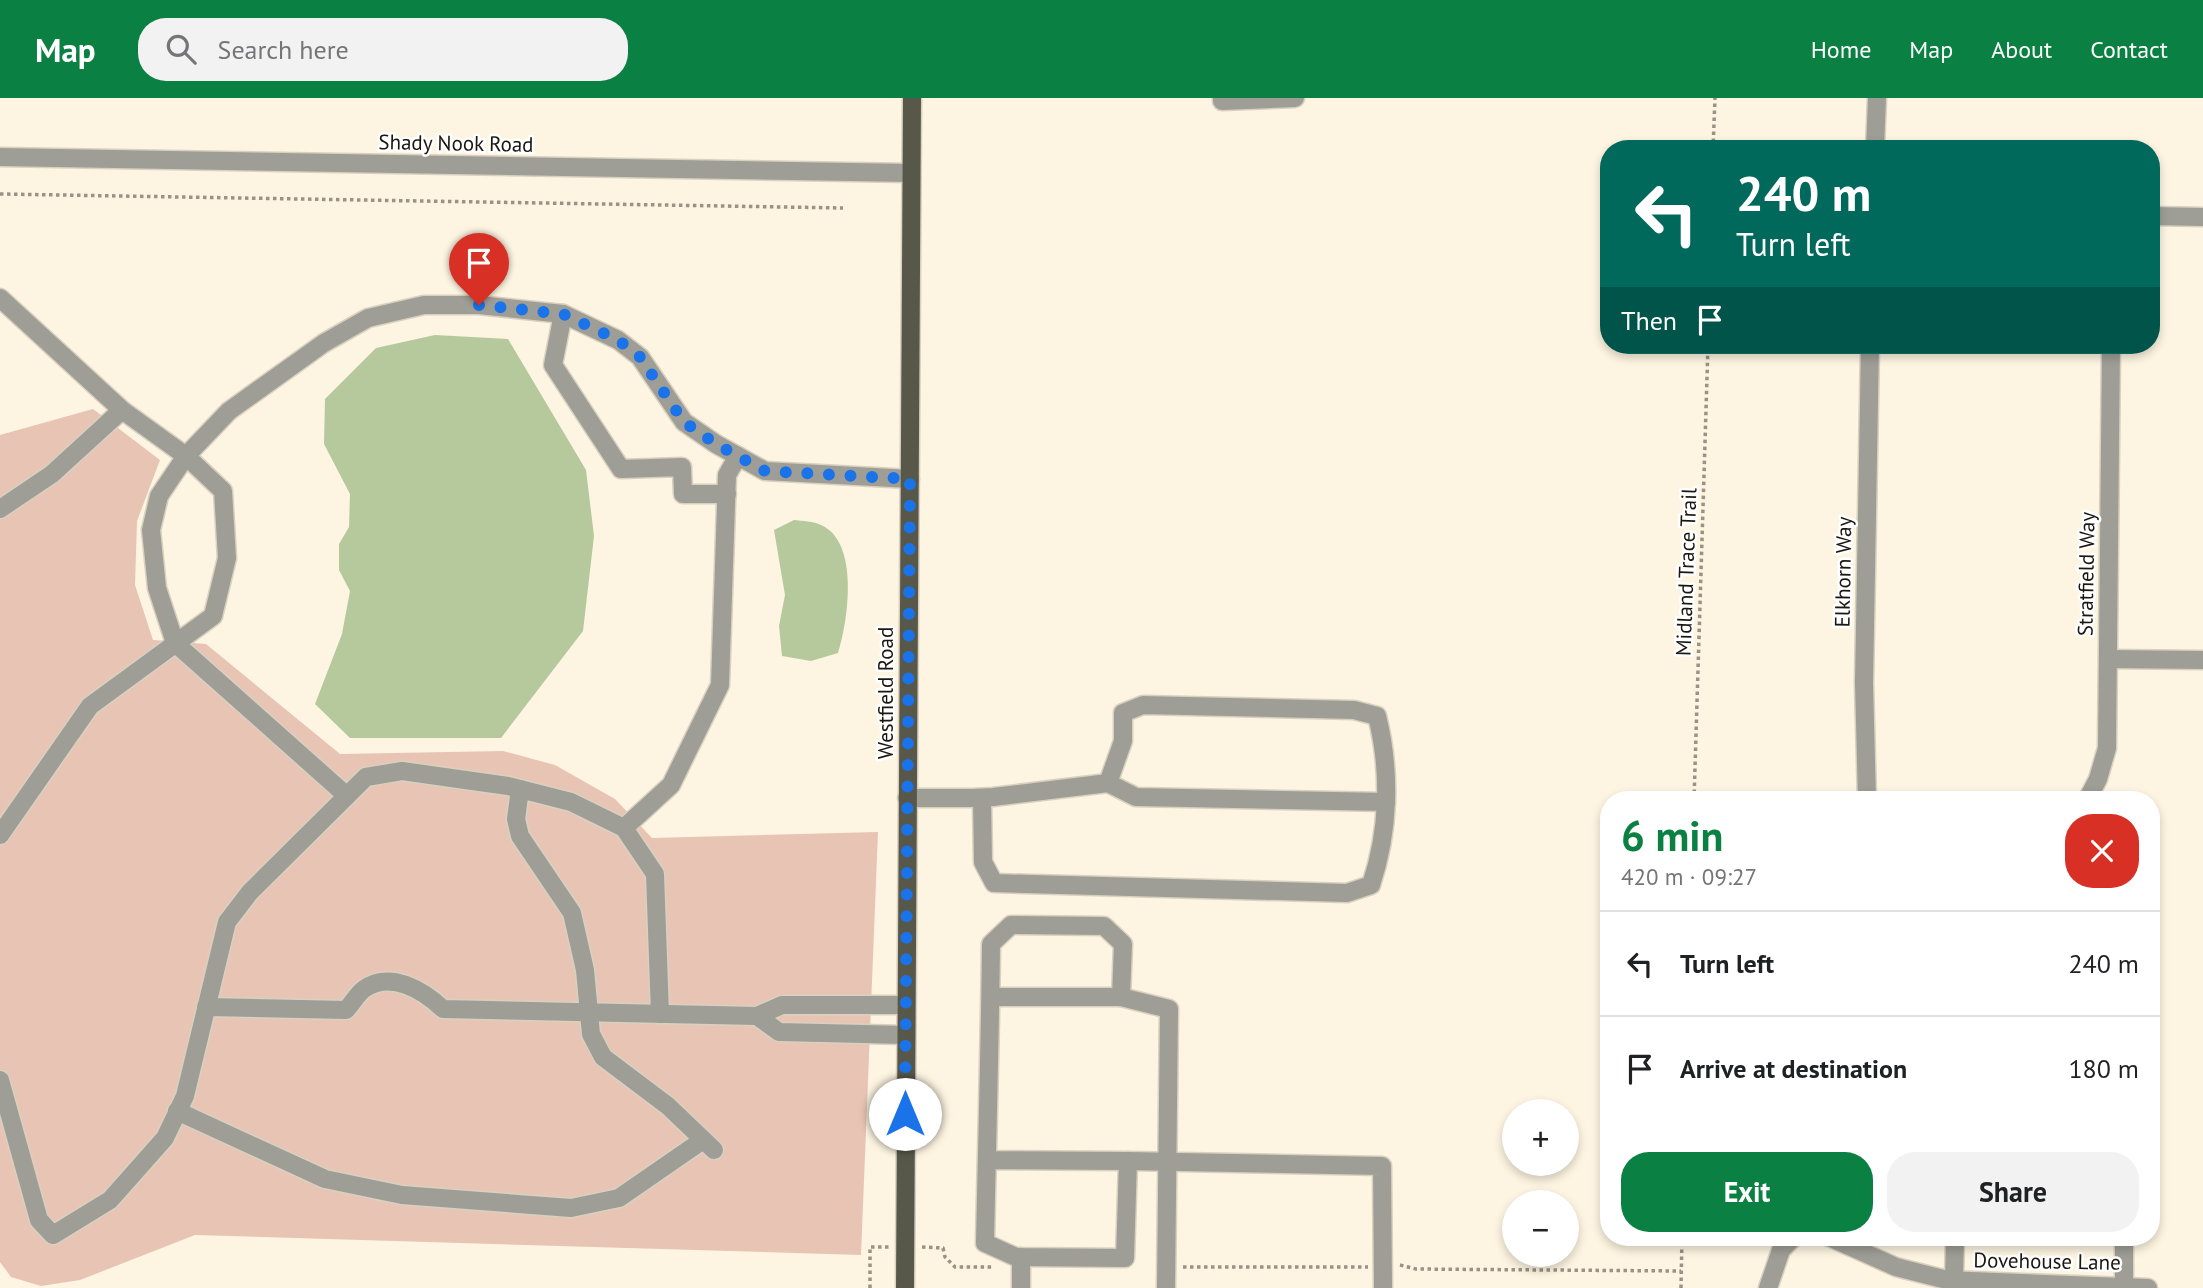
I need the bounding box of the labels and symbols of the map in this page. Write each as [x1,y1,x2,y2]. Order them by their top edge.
street label: Shady Nook Road [378,128,534,158]
pin [449,233,509,305]
street label: Midland Trace Trail [1670,487,1702,657]
street label: Stratfield Way [2071,511,2101,636]
street label: Elkhorn Way [1829,516,1857,628]
street label: Westfield Road [872,627,899,759]
position arrow [868,1077,942,1151]
street label: Dovehouse Lane [1973,1246,2121,1276]

